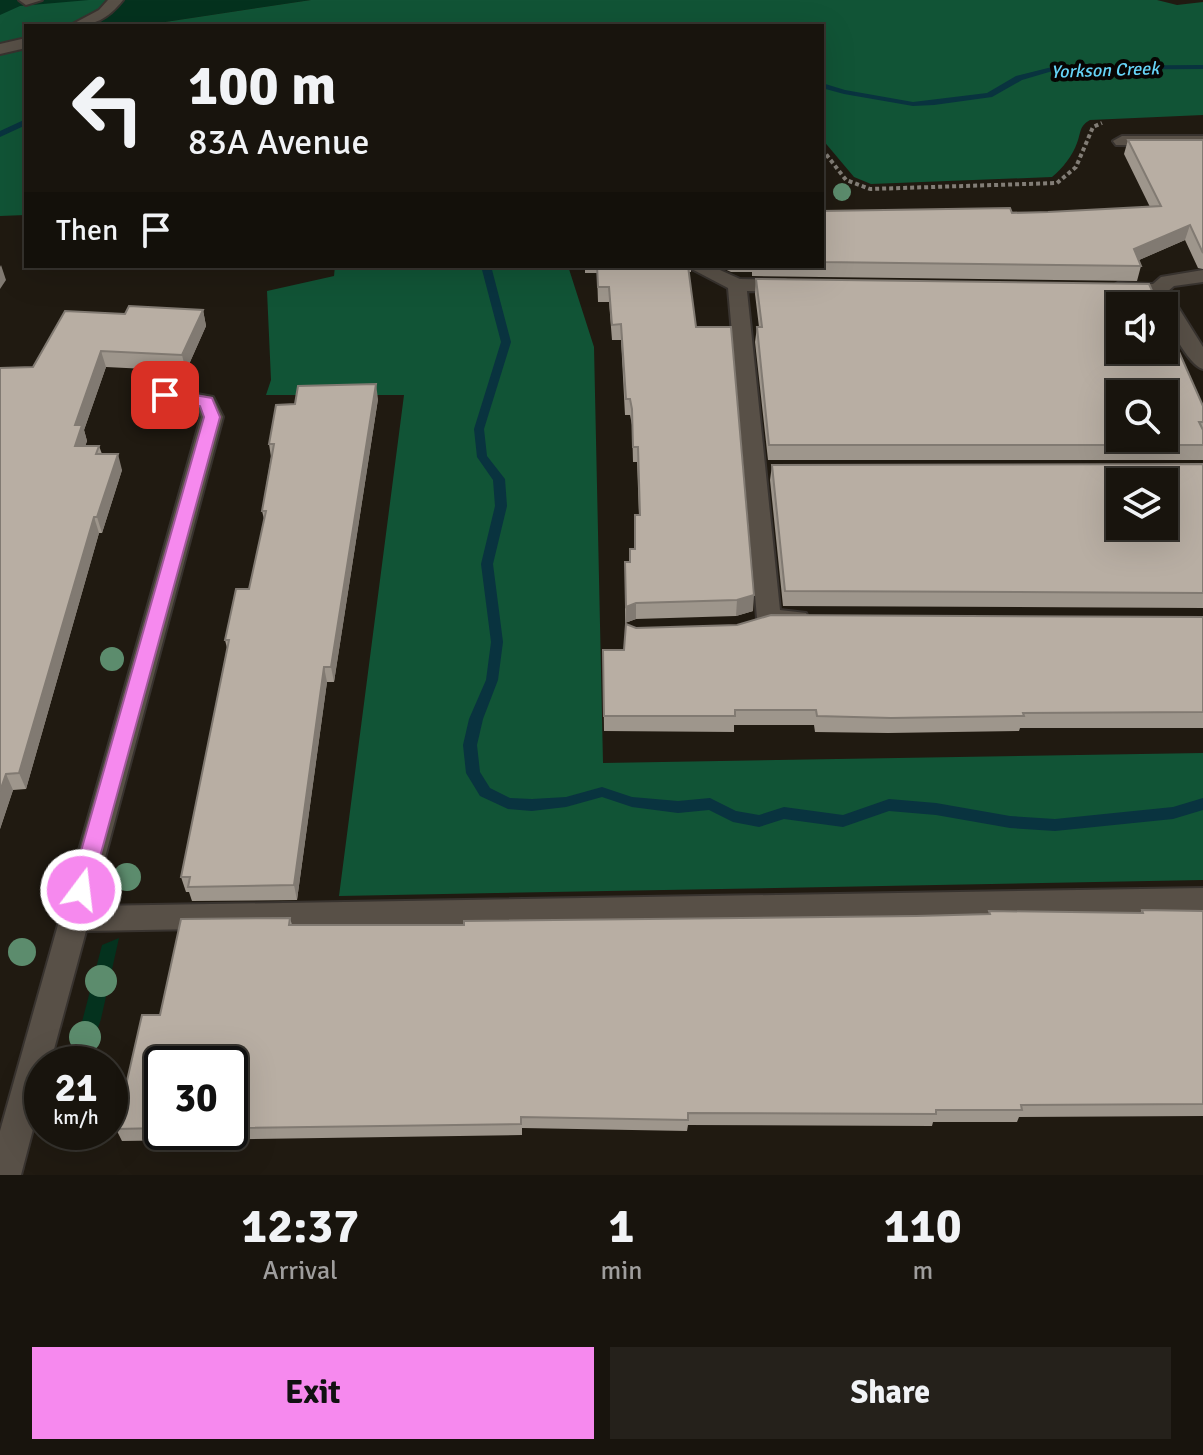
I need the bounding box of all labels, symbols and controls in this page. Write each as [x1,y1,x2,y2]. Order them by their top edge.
text: 100 m [188,51,336,120]
icon: left [56,56,160,160]
water label: Yorkson Creek [1051,57,1161,83]
text: 83A Avenue [188,120,369,165]
icon: arrive [134,208,178,252]
text: Then [56,212,118,249]
map controls [1106,292,1178,540]
button: sound [1106,292,1178,364]
pin [131,361,199,429]
icon: arrive [143,373,187,417]
button: search [1106,380,1178,452]
button: layers [1106,468,1178,540]
position arrow [39,848,123,932]
speed limit sign: 30 [144,1046,248,1150]
text: 21 [54,1063,98,1113]
text: km/h [53,1105,99,1130]
text: 12:37 [241,1197,359,1256]
text: 1 [609,1197,634,1256]
text: 110 [884,1197,962,1256]
text: Arrival [263,1255,338,1287]
text: min [601,1255,643,1287]
text: m [912,1255,933,1287]
button: Exit [32,1347,594,1439]
button: Share [610,1347,1171,1439]

